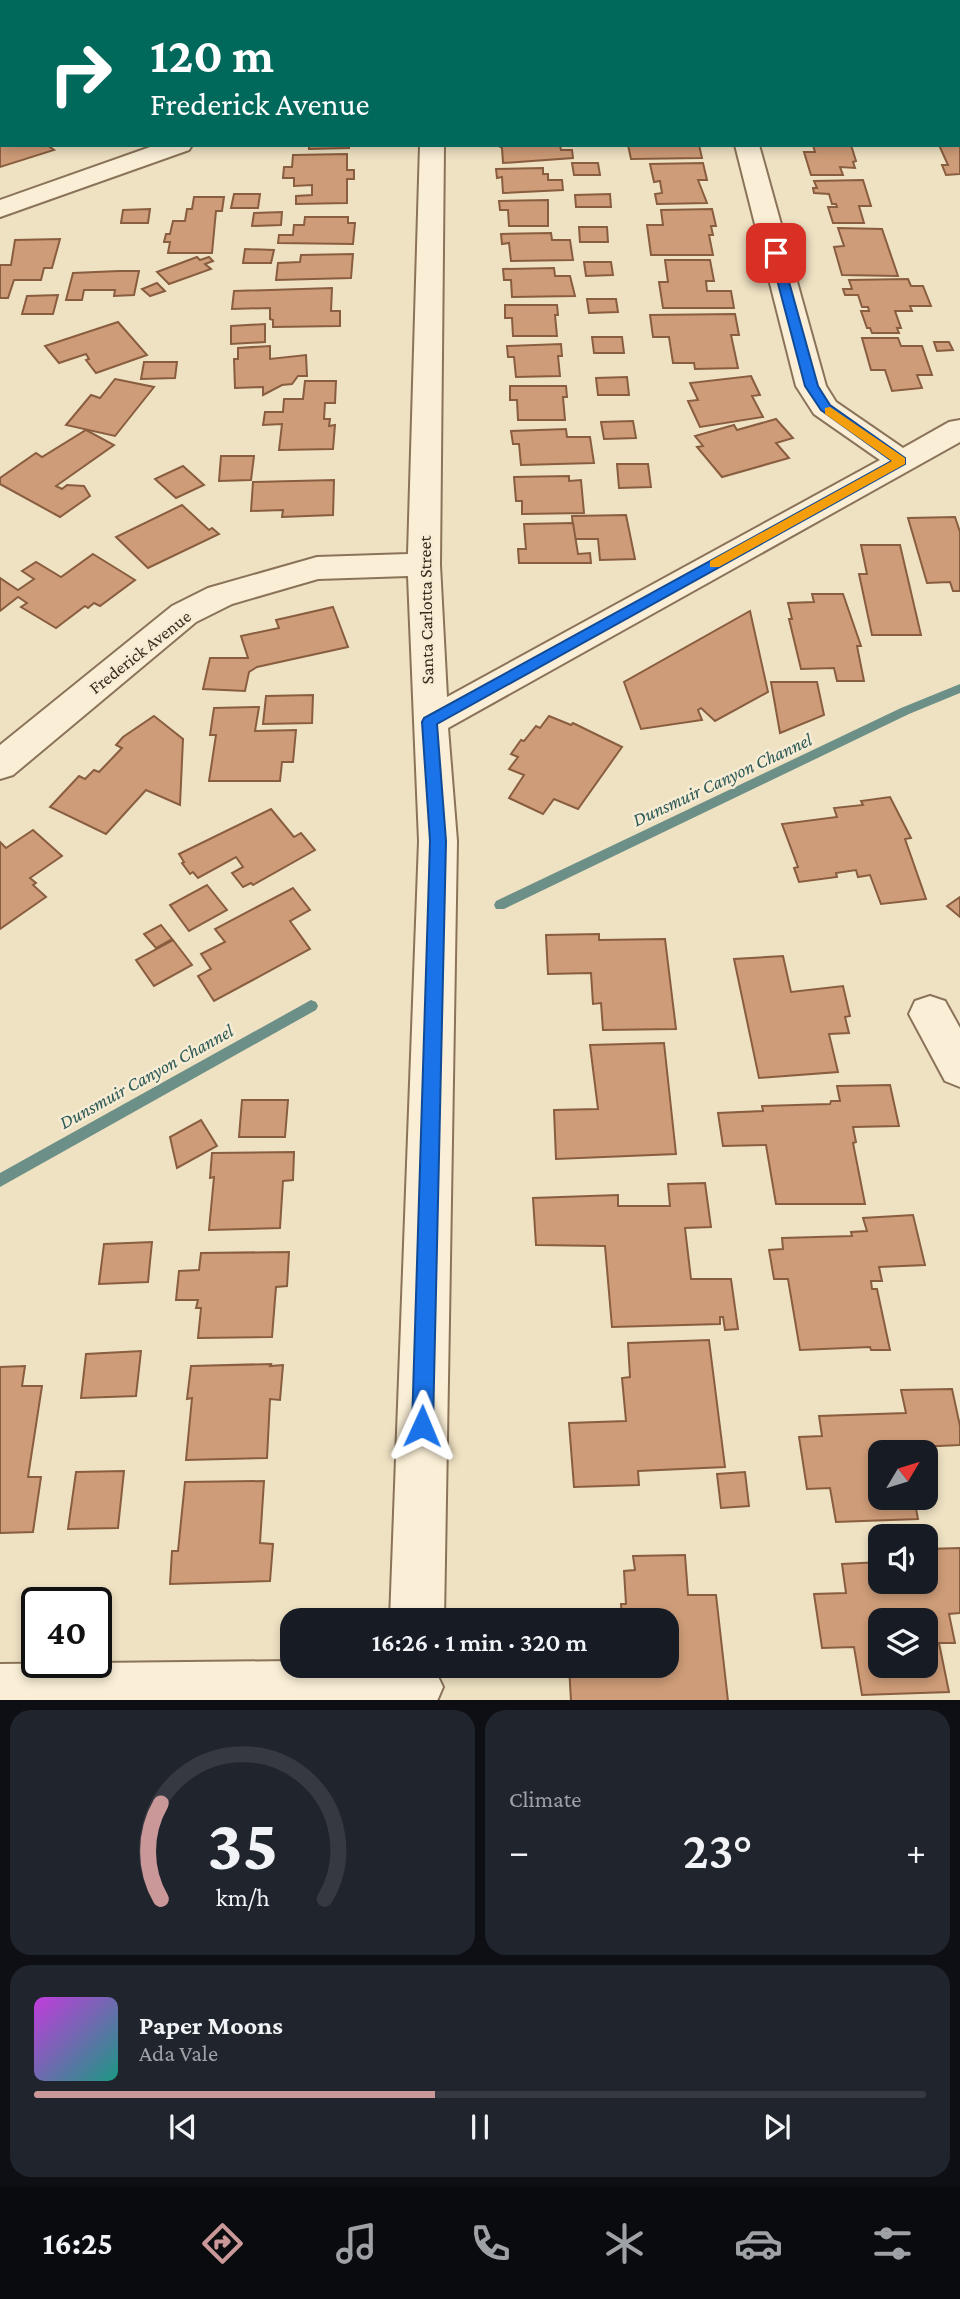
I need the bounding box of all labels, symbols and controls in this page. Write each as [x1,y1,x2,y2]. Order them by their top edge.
icon: right [35,28,126,119]
text: 120 m [150,28,274,83]
text: Frederick Avenue [150,86,370,122]
pin [746,223,806,283]
icon: arrive [757,234,795,272]
street label: Santa Carlotta Street [415,535,437,684]
street label: Frederick Avenue [85,606,195,698]
water label: Dunsmuir Canyon Channel [629,728,816,830]
water label: Dunsmuir Canyon Channel [56,1020,237,1133]
position arrow [385,1389,459,1463]
north arrow [868,1440,938,1510]
map controls [868,1440,938,1678]
button: sound [868,1524,938,1594]
speed limit sign: 40 [21,1587,112,1678]
button: layers [868,1608,938,1678]
text: 16:26 · 1 min · 320 m [372,1628,587,1657]
text: Climate [509,1786,581,1812]
text: 35 [207,1804,278,1885]
text: 23° [683,1821,752,1879]
text: − [509,1830,529,1872]
text: + [906,1830,926,1872]
text: km/h [216,1883,269,1910]
text: Paper Moons [139,2011,283,2040]
text: Ada Vale [139,2040,218,2066]
icon: previous [164,2108,202,2146]
icon: pause [461,2108,499,2146]
icon: next [758,2108,796,2146]
icon: directions [198,2219,247,2268]
icon: music [332,2219,381,2268]
icon: phone [466,2219,515,2268]
icon: climate [600,2219,649,2268]
icon: car [734,2219,783,2268]
icon: filters [868,2219,917,2268]
text: 16:25 [43,2225,113,2261]

